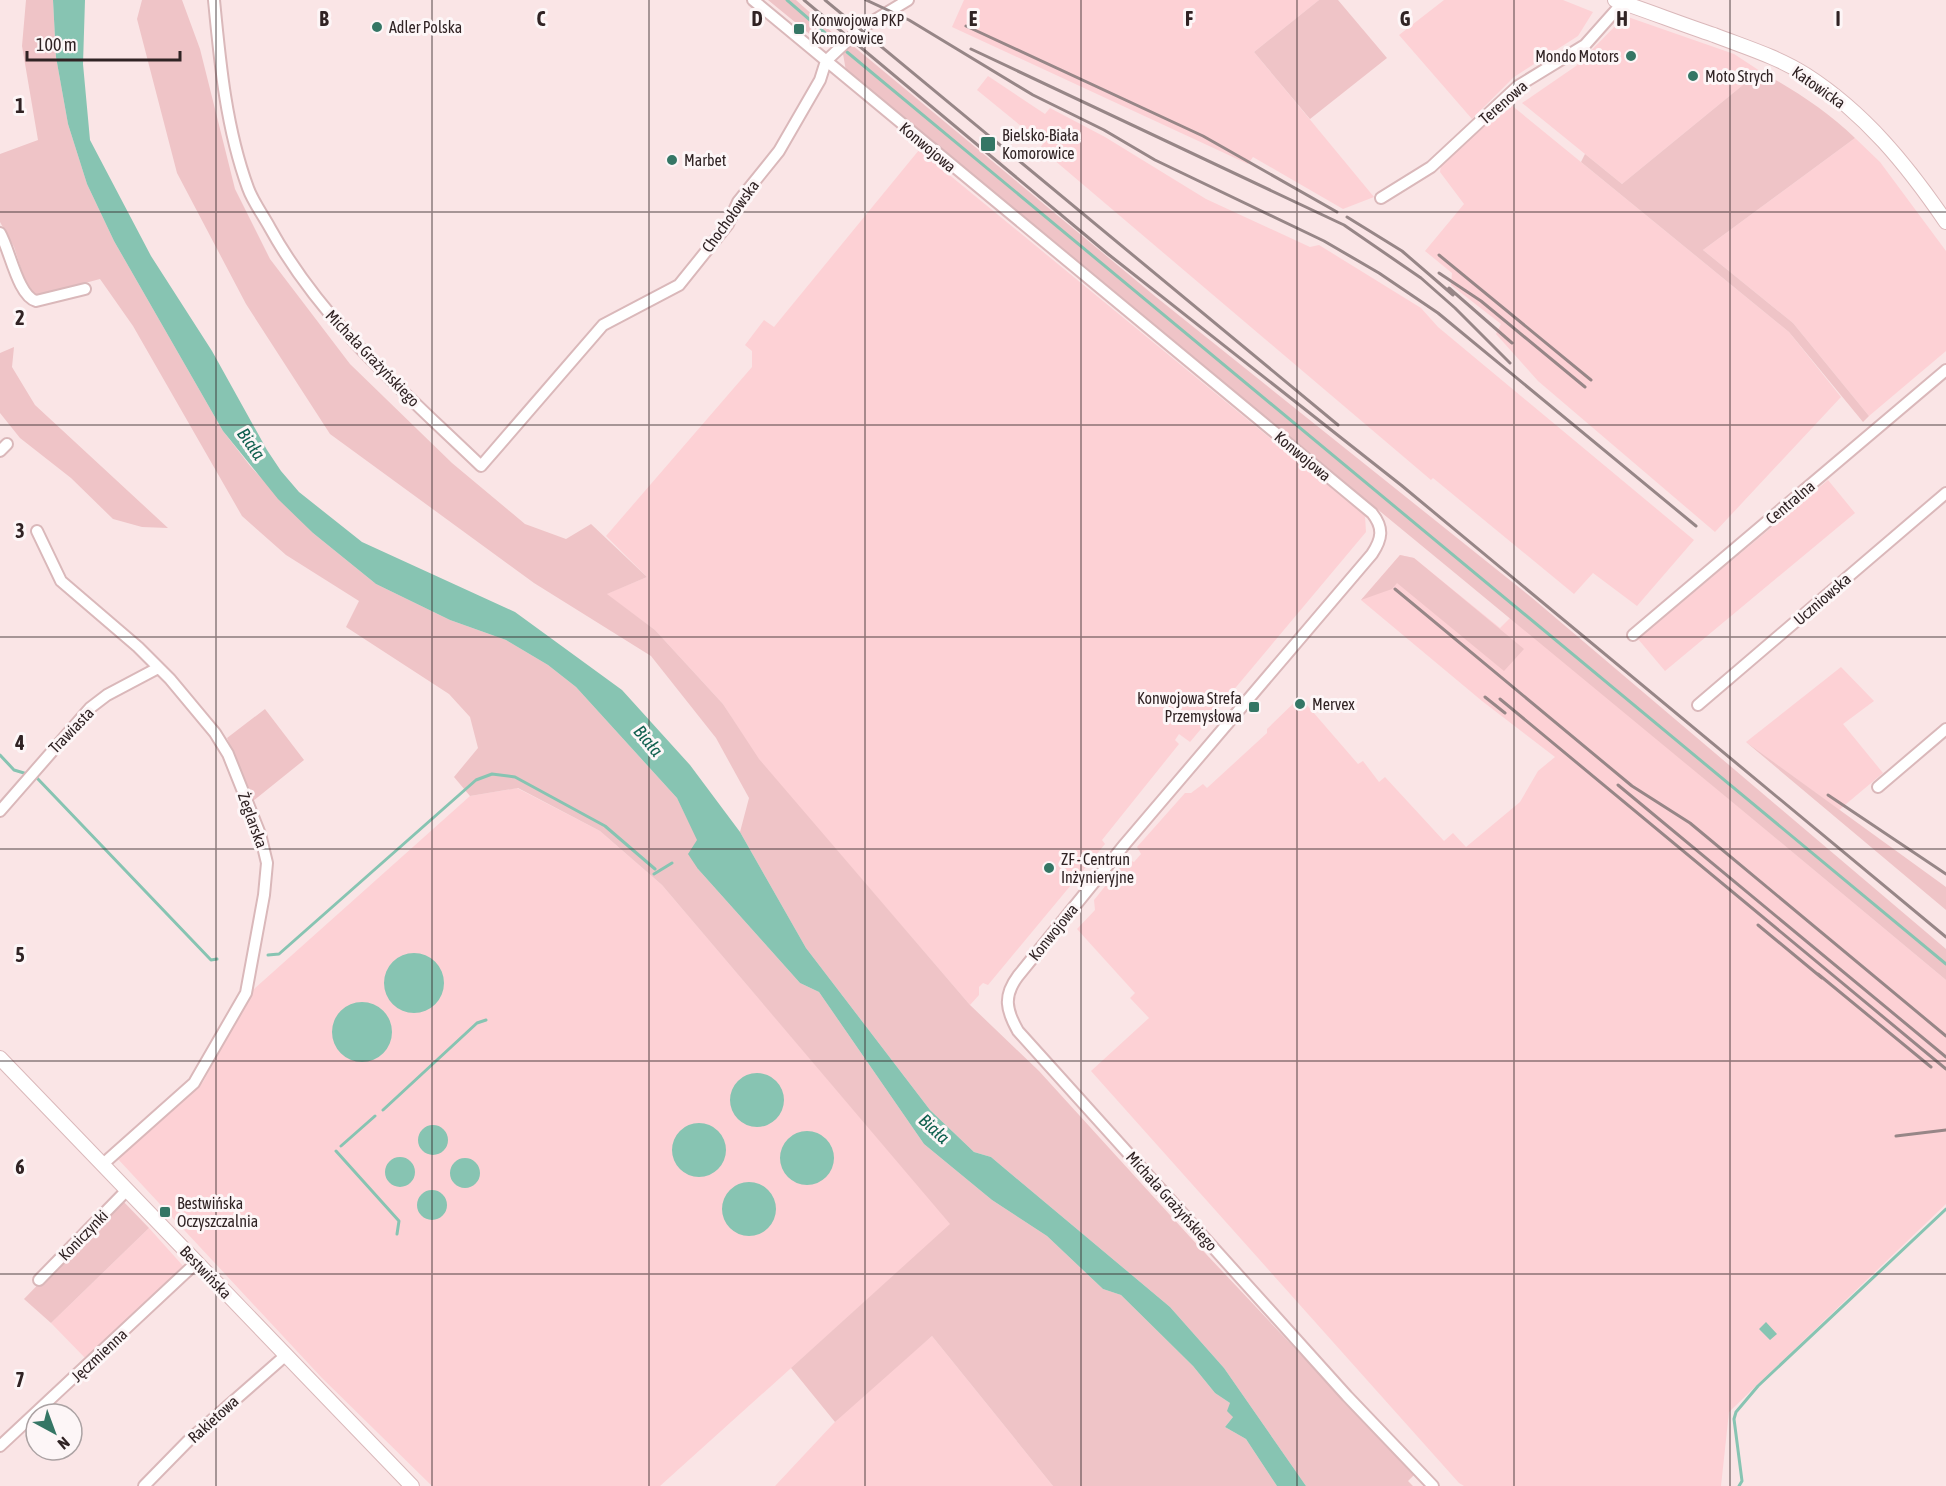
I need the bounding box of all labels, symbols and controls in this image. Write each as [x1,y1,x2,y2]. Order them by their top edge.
text: B [319,7,329,30]
text: C [537,7,546,30]
text: D [751,7,763,30]
text: E [969,7,978,30]
text: F [1185,7,1193,30]
text: G [1400,7,1411,30]
text: H [1616,7,1628,30]
text: I [1835,7,1841,30]
place label: Konwojowa PKP Komorowice [811,11,904,47]
place label: Adler Polska [389,18,462,36]
marker: Adler Polska [370,20,384,34]
marker: Konwojowa PKP Komorowice [792,22,806,36]
scale bar [27,24,180,62]
text: 100 m [36,34,77,55]
place label: Mondo Motors [1535,47,1619,65]
marker: Mondo Motors [1624,49,1638,63]
street label: Katowicka [1789,62,1849,112]
place label: Moto Strych [1705,67,1774,86]
marker: Moto Strych [1686,69,1700,83]
street label: Terenowa [1475,76,1531,128]
text: 1 [15,94,25,117]
street label: Konwojowa [896,118,960,176]
place label: Bielsko-Biała Komorowice [1002,126,1079,162]
marker: Bielsko-Biała Komorowice [979,135,997,153]
place label: Marbet [684,151,727,169]
marker: Marbet [665,153,679,167]
street label: Chochołowska [698,176,762,256]
text: 2 [15,306,25,329]
street label: Michała Grażyńskiego [322,306,424,411]
water label: Biała [233,424,270,464]
street label: Konwojowa [1271,427,1335,485]
street label: Centralna [1762,476,1818,528]
text: 3 [15,519,25,542]
street label: Uczniowska [1790,569,1854,629]
place label: Konwojowa Strefa Przemysłowa [1137,689,1242,726]
place label: Mervex [1312,695,1355,713]
marker: Mervex [1293,697,1307,711]
marker: Konwojowa Strefa Przemysłowa [1247,700,1261,714]
street label: Trawiasta [45,704,97,756]
water label: Biała [629,721,668,761]
text: 4 [14,731,25,754]
street label: Żeglarska [234,790,271,851]
place label: ZF - Centrun Inżynieryjne [1061,850,1134,887]
marker: ZF - Centrun Inżynieryjne [1042,861,1056,875]
street label: Konwojowa [1025,900,1082,965]
text: 5 [15,943,25,966]
water label: Biała [915,1109,954,1148]
street label: Michała Grażyńskiego [1122,1148,1221,1255]
text: 6 [15,1155,25,1178]
place label: Bestwińska Oczyszczalnia [177,1194,258,1231]
marker: Bestwińska Oczyszczalnia [158,1205,172,1219]
street label: Koniczynki [55,1206,112,1265]
street label: Bestwińska [177,1242,235,1302]
street label: Jęczmienna [67,1325,131,1386]
text: 7 [15,1368,25,1391]
street label: Rakietowa [184,1392,242,1446]
north arrow [24,1402,84,1462]
text: N [54,1433,73,1453]

